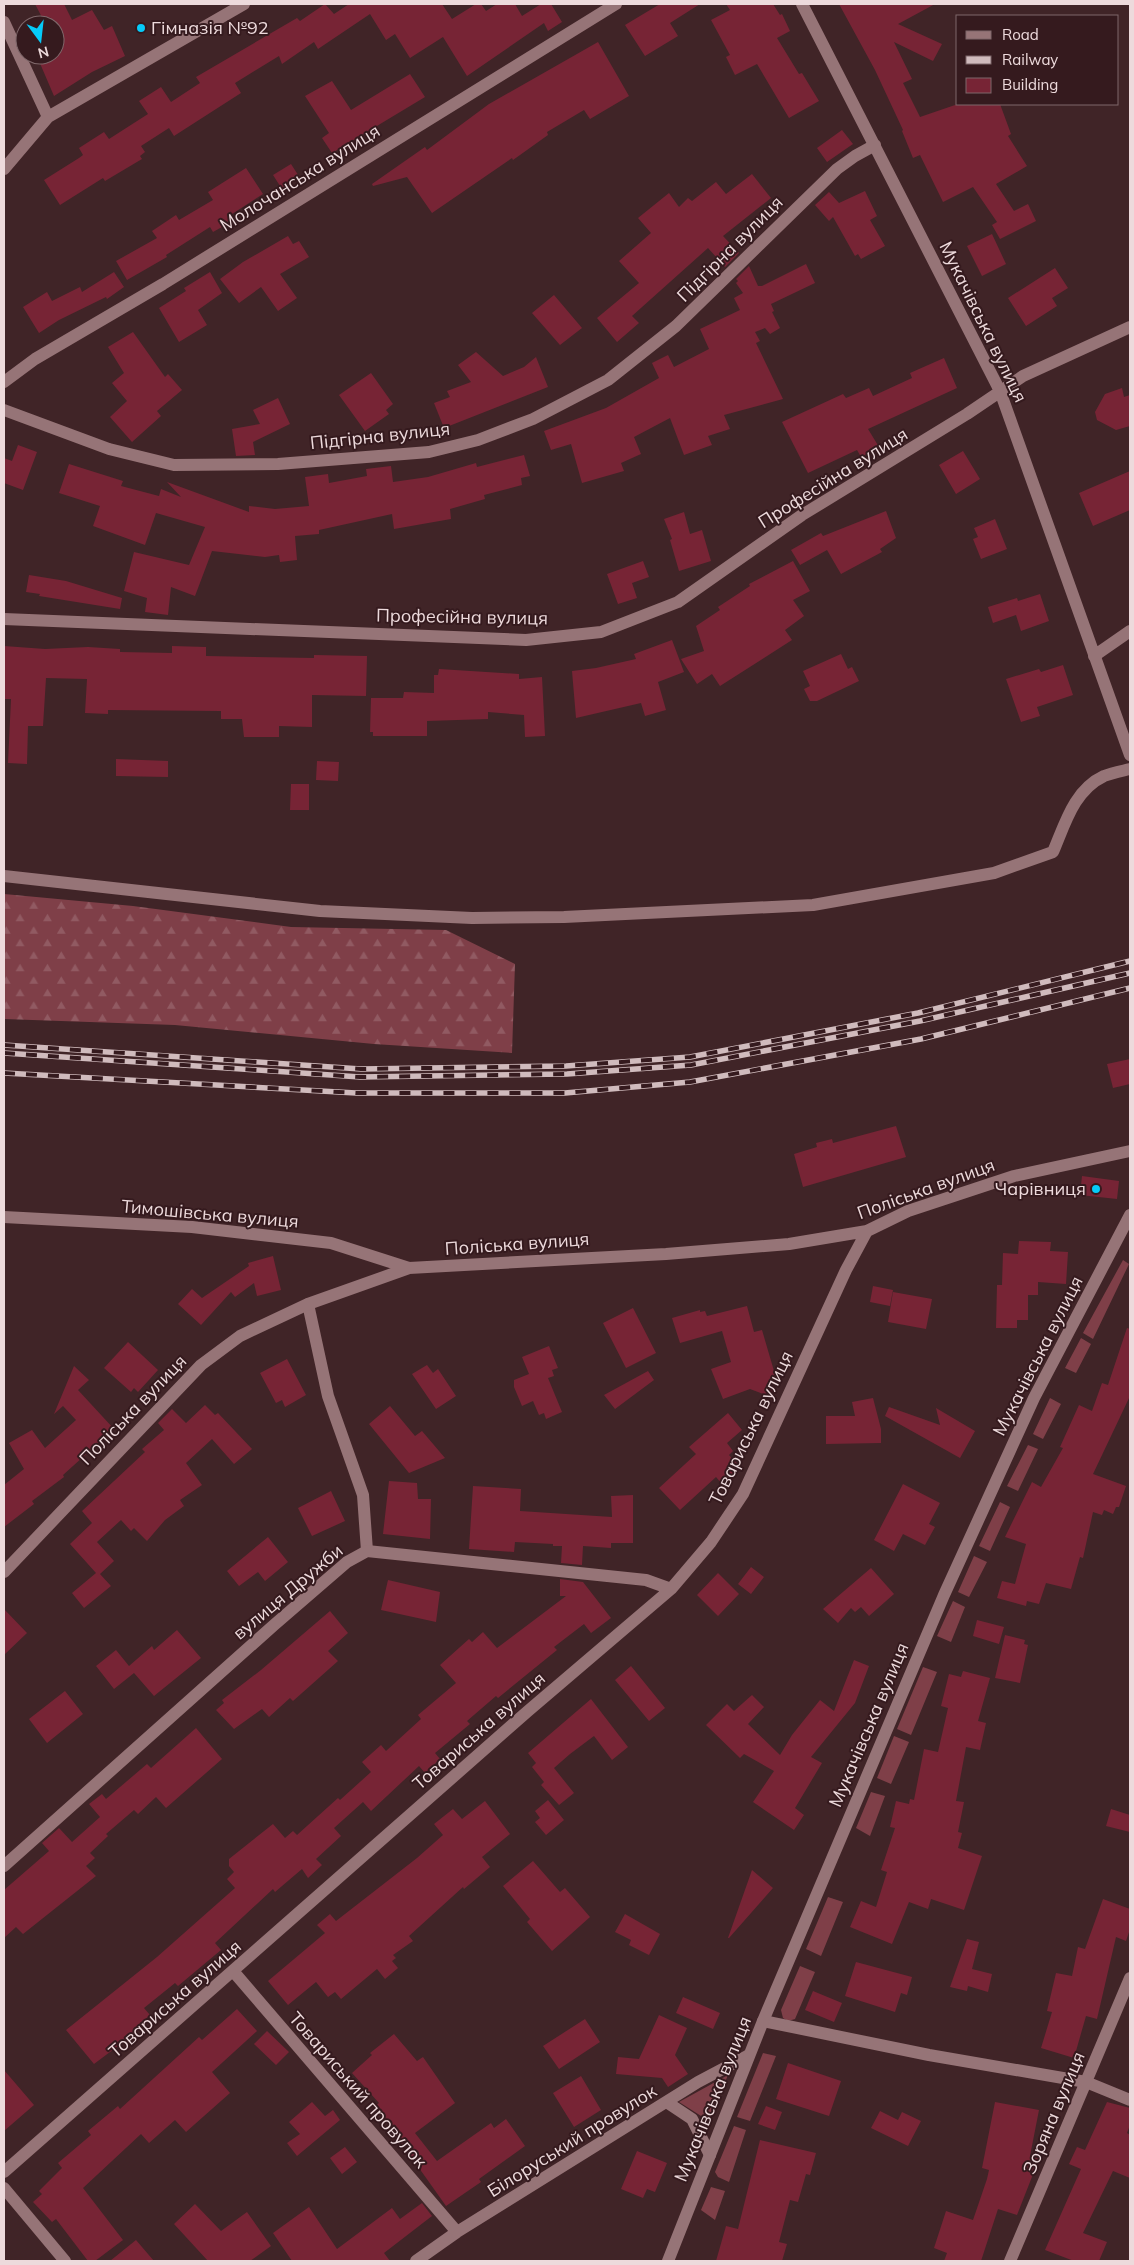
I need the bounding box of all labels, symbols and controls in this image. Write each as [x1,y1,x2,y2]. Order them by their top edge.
north arrow [15,15,65,65]
legend [956,15,1119,105]
place label: Гімназія №92 [151,16,269,39]
marker: Гімназія №92 [135,22,147,34]
text: Road [1002,25,1039,44]
text: N [36,42,51,63]
text: Railway [1002,50,1058,69]
text: Building [1002,75,1058,94]
street label: Молочанська вулиця [215,119,384,236]
street label: Підгірна вулиця [672,191,787,306]
street label: Мукачівська вулиця [934,238,1032,406]
street label: Підгірна вулиця [309,417,451,454]
street label: Професійна вулиця [754,422,912,533]
street label: Професійна вулиця [376,604,548,629]
street label: Поліська вулиця [854,1153,998,1224]
place label: Чарівниця [995,1177,1086,1200]
marker: Чарівниця [1090,1183,1102,1195]
street label: Тимошівська вулиця [121,1194,300,1233]
street label: Поліська вулиця [444,1227,590,1260]
street label: Мукачівська вулиця [987,1272,1088,1440]
street label: Товариська вулиця [703,1347,798,1509]
street label: Поліська вулиця [74,1350,191,1470]
street label: вулиця Дружби [228,1539,347,1644]
street label: Мукачівська вулиця [824,1639,914,1810]
street label: Товариська вулиця [408,1667,550,1795]
street label: Товариська вулиця [104,1935,246,2063]
street label: Товариський провулок [284,2007,433,2173]
street label: Мукачівська вулиця [669,2013,756,2185]
street label: Зоряна вулиця [1017,2048,1090,2178]
street label: Білоруський провулок [483,2079,661,2202]

